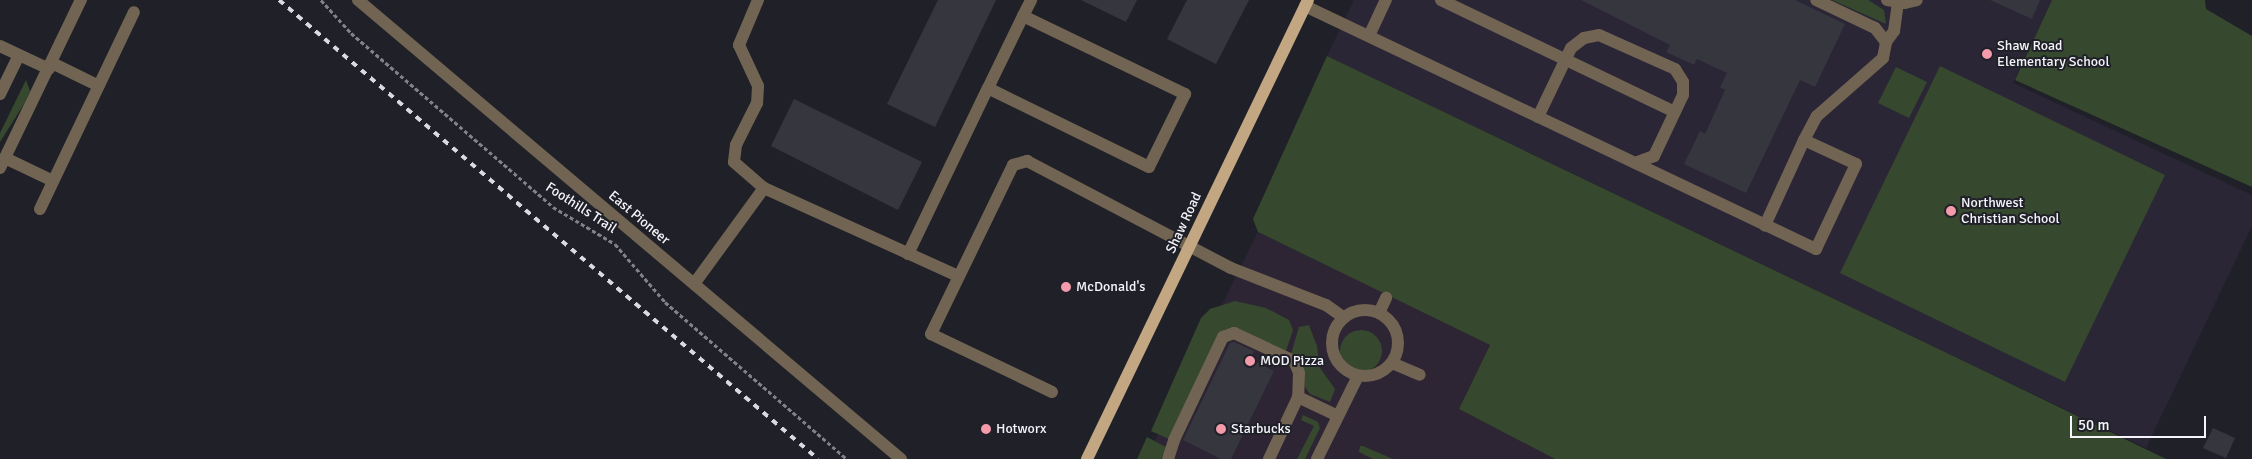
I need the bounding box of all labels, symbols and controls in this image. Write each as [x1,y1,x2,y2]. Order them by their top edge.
place label: Shaw Road Elementary School [1997,38,2110,70]
marker: Shaw Road Elementary School [1981,48,1993,60]
street label: Foothills Trail [542,179,620,237]
street label: East Pioneer [605,188,673,248]
street label: Shaw Road [1163,190,1205,256]
place label: Northwest Christian School [1961,195,2060,228]
marker: Northwest Christian School [1945,205,1957,217]
place label: McDonald's [1076,279,1145,295]
marker: McDonald's [1060,281,1072,293]
place label: MOD Pizza [1260,353,1324,369]
marker: MOD Pizza [1244,355,1256,367]
scale bar [2072,406,2208,438]
text: 50 m [2078,416,2109,434]
place label: Hotworx [996,421,1047,437]
place label: Starbucks [1231,421,1291,437]
marker: Hotworx [980,423,992,435]
marker: Starbucks [1215,423,1227,435]

